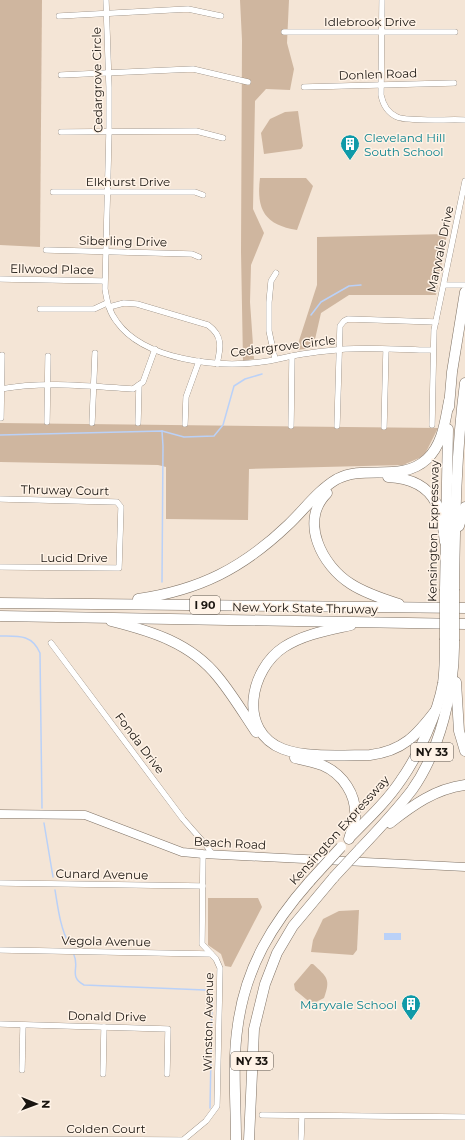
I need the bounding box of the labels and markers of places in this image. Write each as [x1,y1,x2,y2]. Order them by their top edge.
place label: Cleveland Hill South School [364,130,446,159]
building icon: Cleveland Hill South School [339,133,361,161]
building icon: Maryvale School [400,993,422,1021]
place label: Maryvale School [300,997,397,1012]

